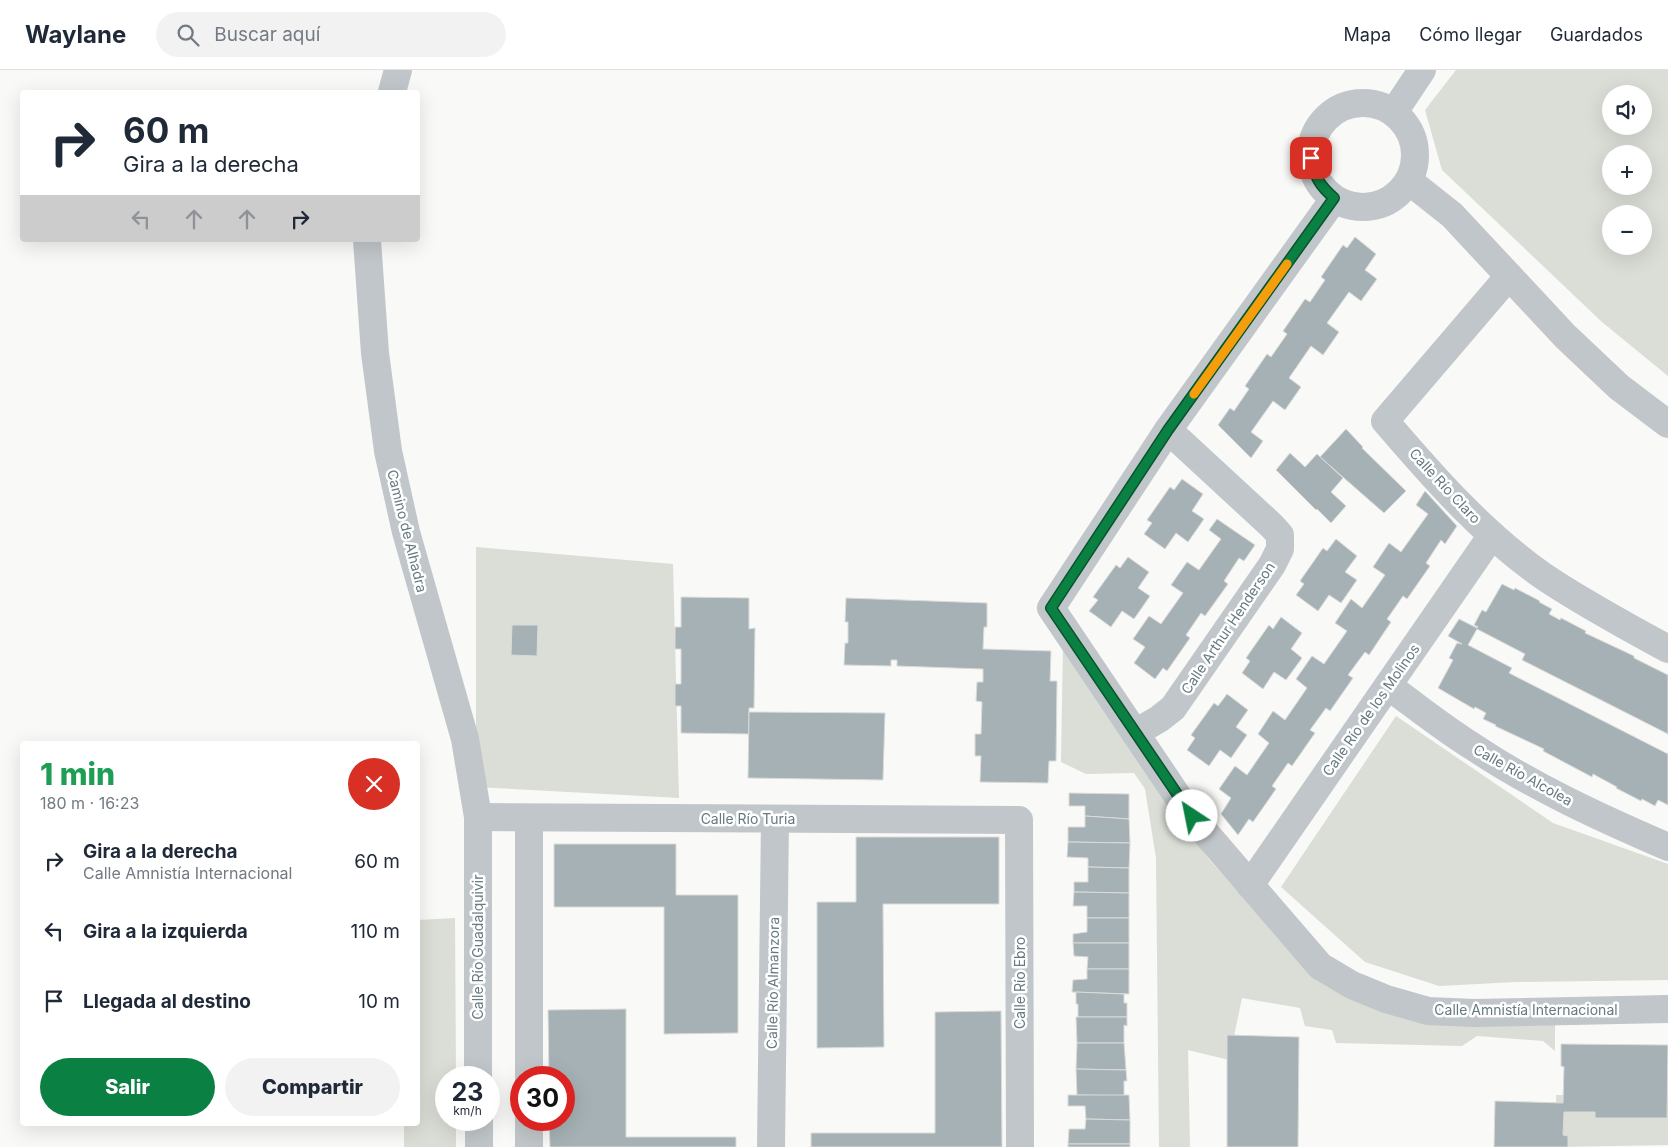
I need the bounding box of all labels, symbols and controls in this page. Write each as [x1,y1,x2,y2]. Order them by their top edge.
search box [156,12,506,57]
text: Waylane [25,20,126,49]
icon: search [174,21,202,49]
text: Buscar aquí [214,23,320,46]
text: Mapa [1344,24,1391,45]
text: Cómo llegar [1419,24,1522,45]
text: Guardados [1550,24,1643,45]
map controls [1602,85,1652,255]
button: sound [1602,85,1652,135]
text: 60 m [123,109,210,151]
icon: right [40,110,105,175]
pin [1290,137,1332,179]
icon: arrive [1297,144,1325,172]
button: + [1602,145,1652,195]
text: Gira a la derecha [123,151,299,177]
icon: left [127,205,155,233]
icon: ahead [180,205,208,233]
icon: ahead [233,205,261,233]
icon: right [286,205,314,233]
button: − [1602,205,1652,255]
street label: Calle Río Claro [1406,445,1485,527]
street label: Camino de Alhadra [384,468,431,594]
street label: Calle Arthur Henderson [1177,559,1278,697]
street label: Calle Río de los Molinos [1318,640,1423,779]
street label: Calle Río Alcolea [1471,740,1576,809]
text: 1 min [40,756,115,792]
button: close [348,758,400,810]
position arrow [1165,789,1217,841]
text: 180 m · 16:23 [40,793,139,813]
street label: Calle Río Turia [701,810,795,827]
text: Gira a la derecha [83,840,238,863]
icon: right [40,847,68,875]
text: 60 m [354,850,400,873]
text: Calle Amnistía Internacional [83,863,292,883]
street label: Calle Río Guadalquivir [469,875,486,1019]
icon: left [40,917,68,945]
street label: Calle Río Almanzora [763,917,782,1049]
text: Gira a la izquierda [83,920,248,943]
text: 110 m [351,920,400,943]
street label: Calle Río Ebro [1011,937,1028,1029]
icon: arrive [40,987,68,1015]
text: Llegada al destino [83,990,251,1013]
text: 10 m [358,990,400,1013]
street label: Calle Amnistía Internacional [1434,1001,1618,1018]
button: Salir [40,1058,215,1116]
button: Compartir [225,1058,400,1116]
speed limit sign: 30 [510,1066,575,1131]
text: 23 [452,1077,483,1107]
text: km/h [453,1103,482,1118]

